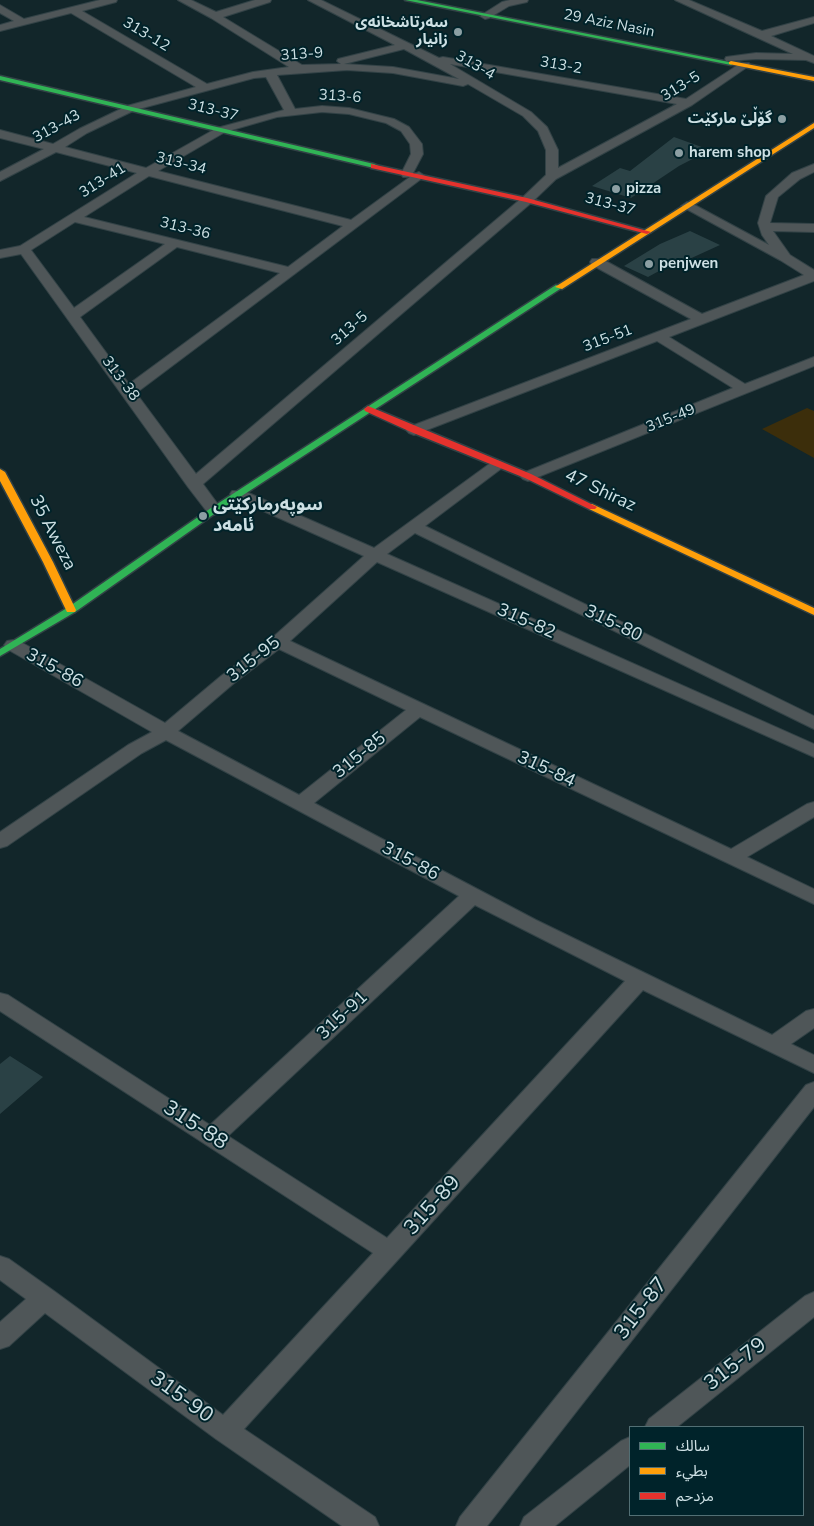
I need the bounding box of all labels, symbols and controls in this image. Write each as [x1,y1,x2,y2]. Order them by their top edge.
street label: 29 Aziz Nasin [562,6,656,42]
street label: 313-12 [119,14,173,56]
place label: سەرتاشخانەی زانیار [355,14,448,49]
marker: سەرتاشخانەی زانیار [452,26,464,38]
street label: 313-9 [280,45,324,65]
street label: 313-4 [452,48,498,84]
street label: 313-2 [539,53,583,79]
street label: 313-5 [658,68,704,106]
street label: 313-6 [318,87,362,107]
street label: 313-37 [186,96,240,126]
street label: 313-43 [30,107,84,147]
place label: گۆڵێ مارکێت [688,110,772,128]
marker: گۆڵێ مارکێت [776,113,788,125]
place label: harem shop [689,144,771,162]
marker: harem shop [673,147,685,159]
street label: 313-34 [154,149,208,179]
street label: 313-41 [76,160,130,202]
place label: pizza [626,180,661,198]
marker: pizza [610,183,622,195]
street label: 313-37 [583,190,637,220]
street label: 313-36 [158,214,212,244]
place label: penjwen [659,255,718,273]
marker: penjwen [643,258,655,270]
street label: 313-5 [328,308,372,350]
street label: 315-51 [581,321,635,357]
street label: 313-38 [97,353,143,405]
street label: 315-49 [644,401,698,437]
street label: 47 Shiraz [561,465,639,517]
street label: 35 Aweza [24,492,80,574]
place label: سوپەرمارکێتی ئامەد [213,495,323,538]
marker: سوپەرمارکێتی ئامەد [197,510,209,522]
street label: 315-82 [493,600,559,644]
street label: 315-80 [581,601,645,647]
street label: 315-95 [223,633,285,687]
street label: 315-86 [22,645,86,693]
street label: 315-85 [329,728,391,784]
street label: 315-84 [514,747,578,793]
street label: 315-86 [378,838,442,886]
street label: 315-91 [313,987,373,1045]
street label: 315-88 [158,1096,232,1156]
street label: 315-89 [400,1171,466,1241]
street label: 315-87 [610,1273,674,1345]
street label: 315-79 [700,1333,772,1397]
street label: 315-90 [145,1367,217,1429]
legend [629,1426,804,1516]
text: سالك [676,1436,710,1456]
text: بطيء [676,1461,708,1481]
text: مزدحم [676,1486,714,1506]

